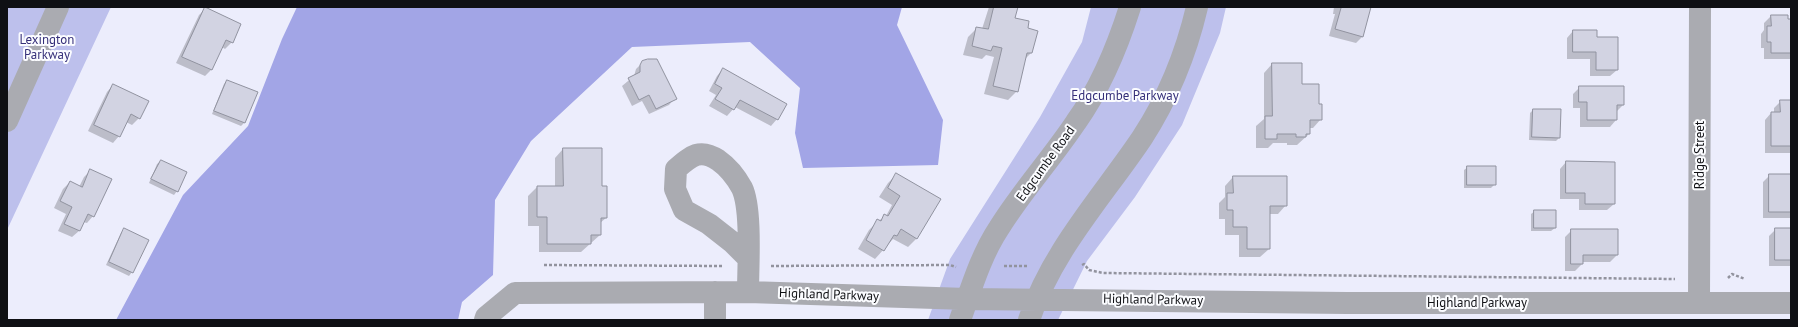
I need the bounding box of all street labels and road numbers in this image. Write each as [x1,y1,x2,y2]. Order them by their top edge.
street label: Ridge Street [1692,121,1708,189]
street label: Edgcumbe Road [1014,123,1078,205]
street label: Highland Parkway [779,285,879,305]
street label: Highland Parkway [1103,291,1203,309]
street label: Highland Parkway [1427,295,1527,311]

